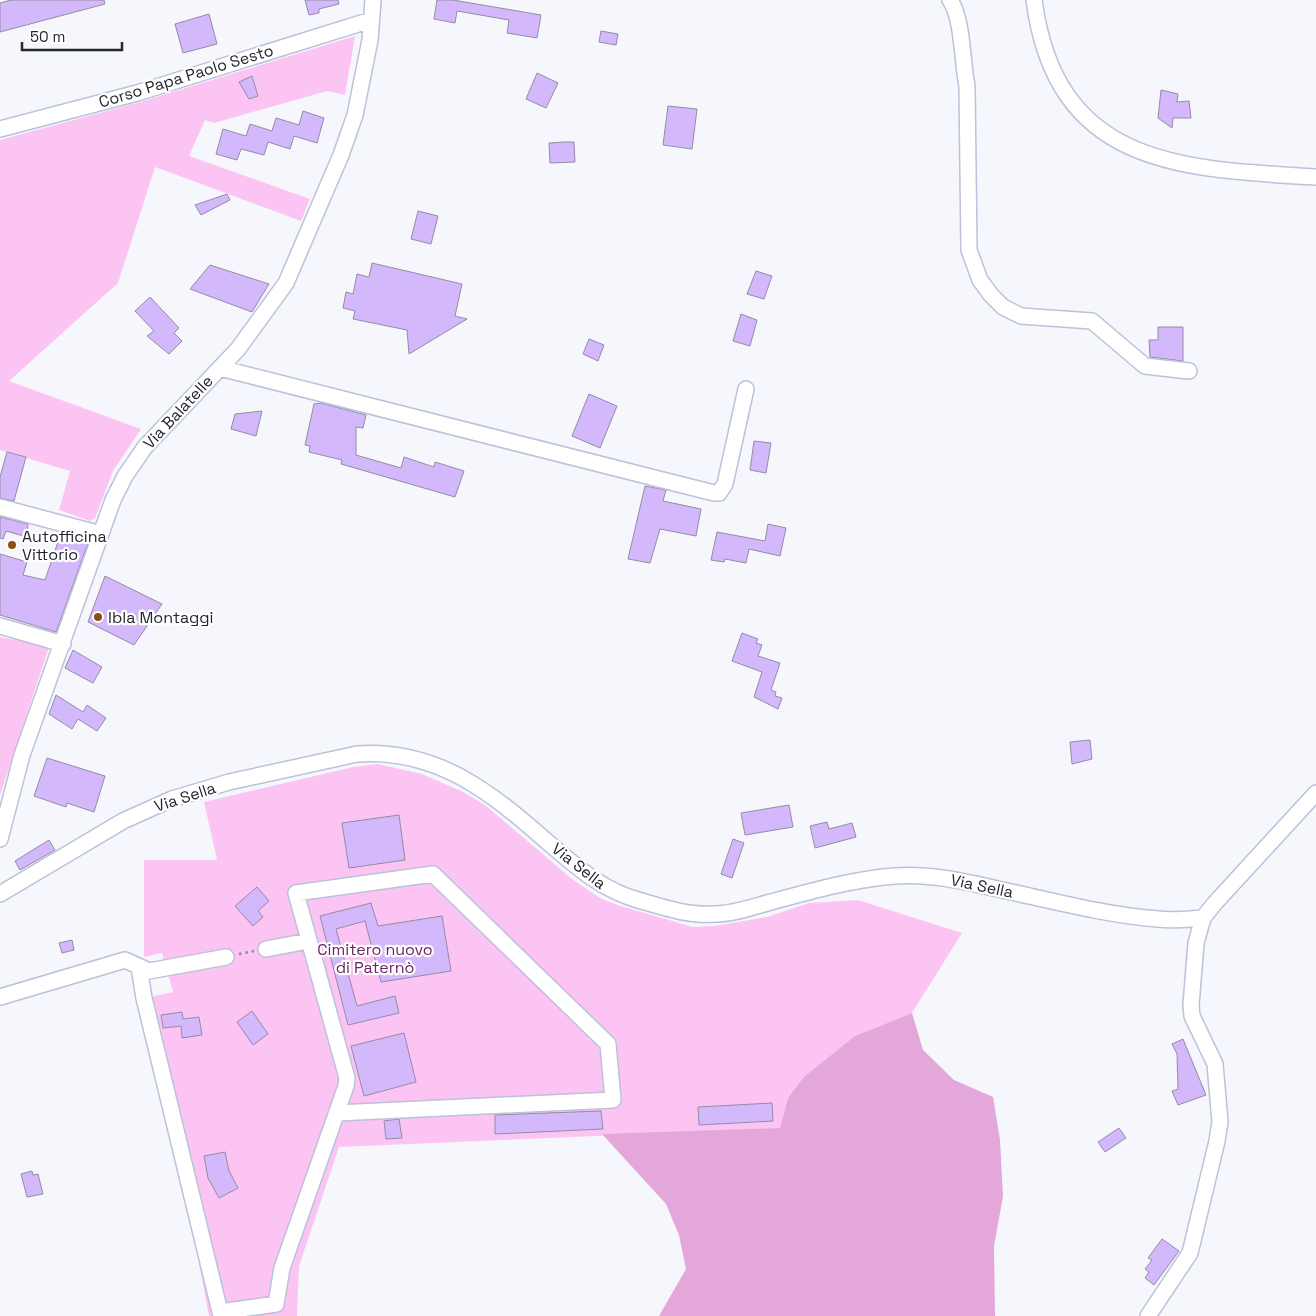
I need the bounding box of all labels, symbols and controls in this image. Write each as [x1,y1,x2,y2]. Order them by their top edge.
scale bar [22,20,122,52]
text: 50 m [30,27,65,46]
street label: Corso Papa Paolo Sesto [96,39,276,113]
street label: Via Balatelle [138,371,218,453]
place label: Autofficina Vittorio [22,526,107,565]
marker: Autofficina Vittorio [6,539,18,551]
place label: Ibla Montaggi [108,607,214,628]
marker: Ibla Montaggi [92,611,104,623]
street label: Via Sella [152,777,218,817]
street label: Via Sella [548,838,610,894]
street label: Via Sella [949,869,1015,903]
park label: Cimitero nuovo di Paternò [317,939,433,978]

